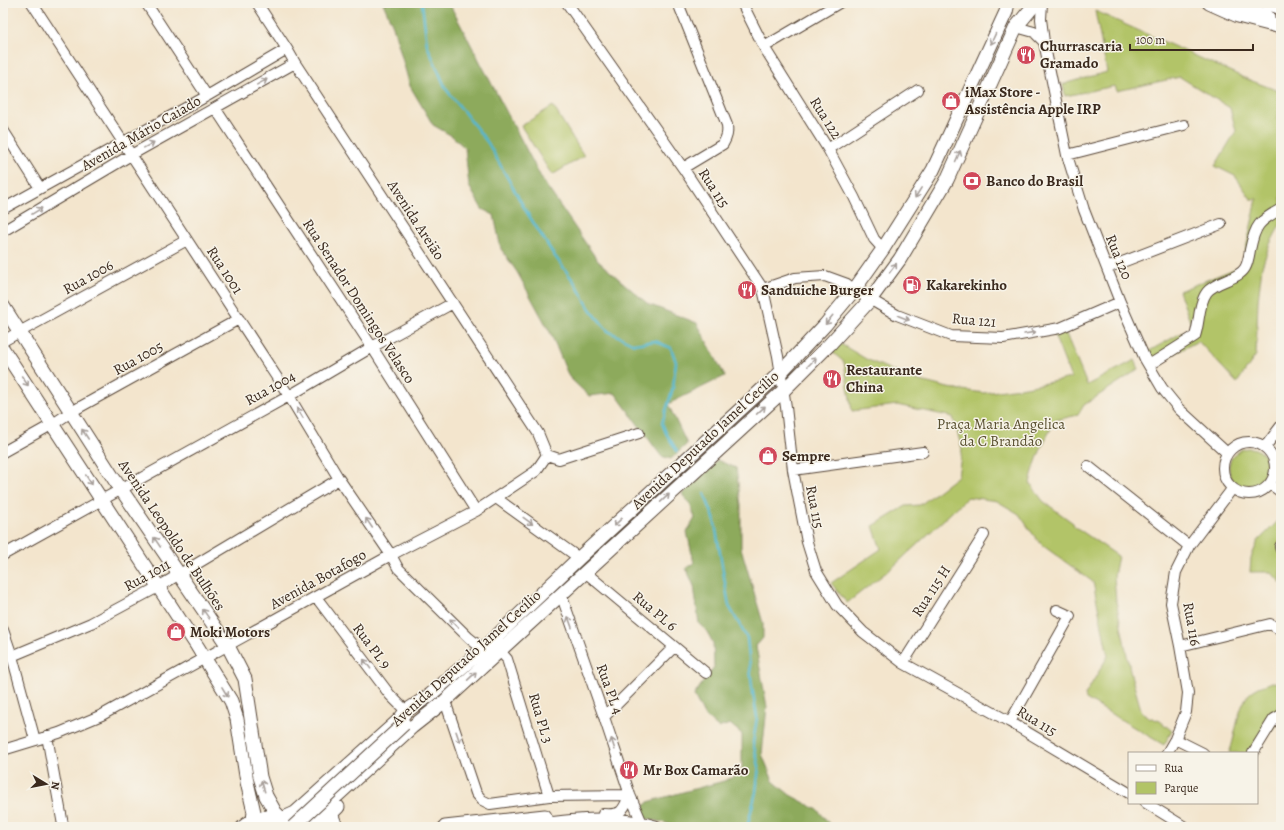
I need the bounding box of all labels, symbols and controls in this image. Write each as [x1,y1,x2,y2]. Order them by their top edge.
scale bar [1130,26,1253,52]
text: 100 m [1136,32,1165,48]
one-way arrow [989,33,997,45]
place label: Churrascaria Gramado [1040,36,1123,73]
restaurant icon: Churrascaria Gramado [1015,44,1037,66]
one-way arrow [256,77,268,85]
place label: iMax Store - Assistência Apple IRP [964,82,1101,119]
shop icon: iMax Store - Assistência Apple IRP [940,90,962,112]
street label: Avenida Mário Caiado [77,91,205,176]
street label: Rua 122 [805,93,847,143]
one-way arrow [143,141,155,149]
one-way arrow [955,150,962,162]
street label: Rua 115 [694,164,734,212]
bank icon: Banco do Brasil [961,170,983,192]
place label: Banco do Brasil [986,171,1083,191]
street label: Avenida Areião [382,175,449,264]
one-way arrow [914,188,923,199]
one-way arrow [31,206,43,214]
street label: Rua Senador Domingos Velasco [298,215,420,387]
street label: Rua 120 [1101,231,1137,283]
street label: Rua 1001 [202,242,248,298]
street label: Rua 1006 [59,255,117,299]
one-way arrow [889,263,897,274]
fuel station icon: Kakarekinho [901,274,923,296]
place label: Kakarekinho [926,275,1007,295]
restaurant icon: Sanduiche Burger [736,279,758,301]
place label: Sanduiche Burger [761,280,874,300]
street label: Rua 121 [951,308,997,332]
one-way arrow [825,315,834,325]
one-way arrow [898,315,910,323]
one-way arrow [1023,329,1036,337]
street label: Rua 1005 [109,336,167,380]
one-way arrow [807,357,817,367]
place label: Restaurante China [846,360,922,397]
street label: Rua 1004 [241,366,299,410]
street label: Avenida Deputado Jamel Cecílio [626,366,783,514]
restaurant icon: Restaurante China [821,368,843,390]
one-way arrow [21,376,29,387]
one-way arrow [756,406,766,415]
one-way arrow [295,407,303,419]
park label: Praça Maria Angelica da C Brandão [937,414,1065,451]
one-way arrow [81,429,89,440]
shop icon: Sempre [757,445,779,467]
place label: Sempre [782,446,830,466]
street label: Avenida Leopoldo de Bulhões [113,455,230,614]
one-way arrow [85,475,93,486]
street label: Rua 115 [801,484,829,530]
one-way arrow [660,494,670,503]
one-way arrow [522,517,533,525]
one-way arrow [614,517,624,526]
one-way arrow [365,518,373,529]
one-way arrow [153,537,161,548]
street label: Avenida Botafogo [265,544,370,614]
street label: Rua 1011 [120,554,174,596]
street label: Rua 115 H [907,561,955,621]
street label: Avenida Deputado Jamel Cecílio [386,585,545,731]
street label: Rua PL 6 [628,586,682,636]
street label: Rua 116 [1178,601,1206,647]
one-way arrow [202,608,210,619]
one-way arrow [566,616,573,629]
one-way arrow [449,618,459,628]
street label: Rua PL 9 [348,619,396,673]
shop icon: Moki Motors [165,621,187,643]
place label: Moki Motors [190,622,270,642]
one-way arrow [362,659,371,670]
street label: Rua PL 4 [592,661,628,717]
one-way arrow [467,671,477,680]
one-way arrow [222,686,230,698]
street label: Rua PL 3 [524,690,558,746]
street label: Rua 115 [1013,701,1061,741]
one-way arrow [454,731,462,743]
one-way arrow [609,739,617,751]
legend [1128,752,1258,804]
restaurant icon: Mr Box Camarão [618,759,640,781]
place label: Mr Box Camarão [643,760,749,780]
text: Rua [1164,760,1183,776]
north arrow [26,764,66,804]
one-way arrow [259,779,266,792]
text: N [47,780,63,791]
text: Parque [1164,780,1199,796]

